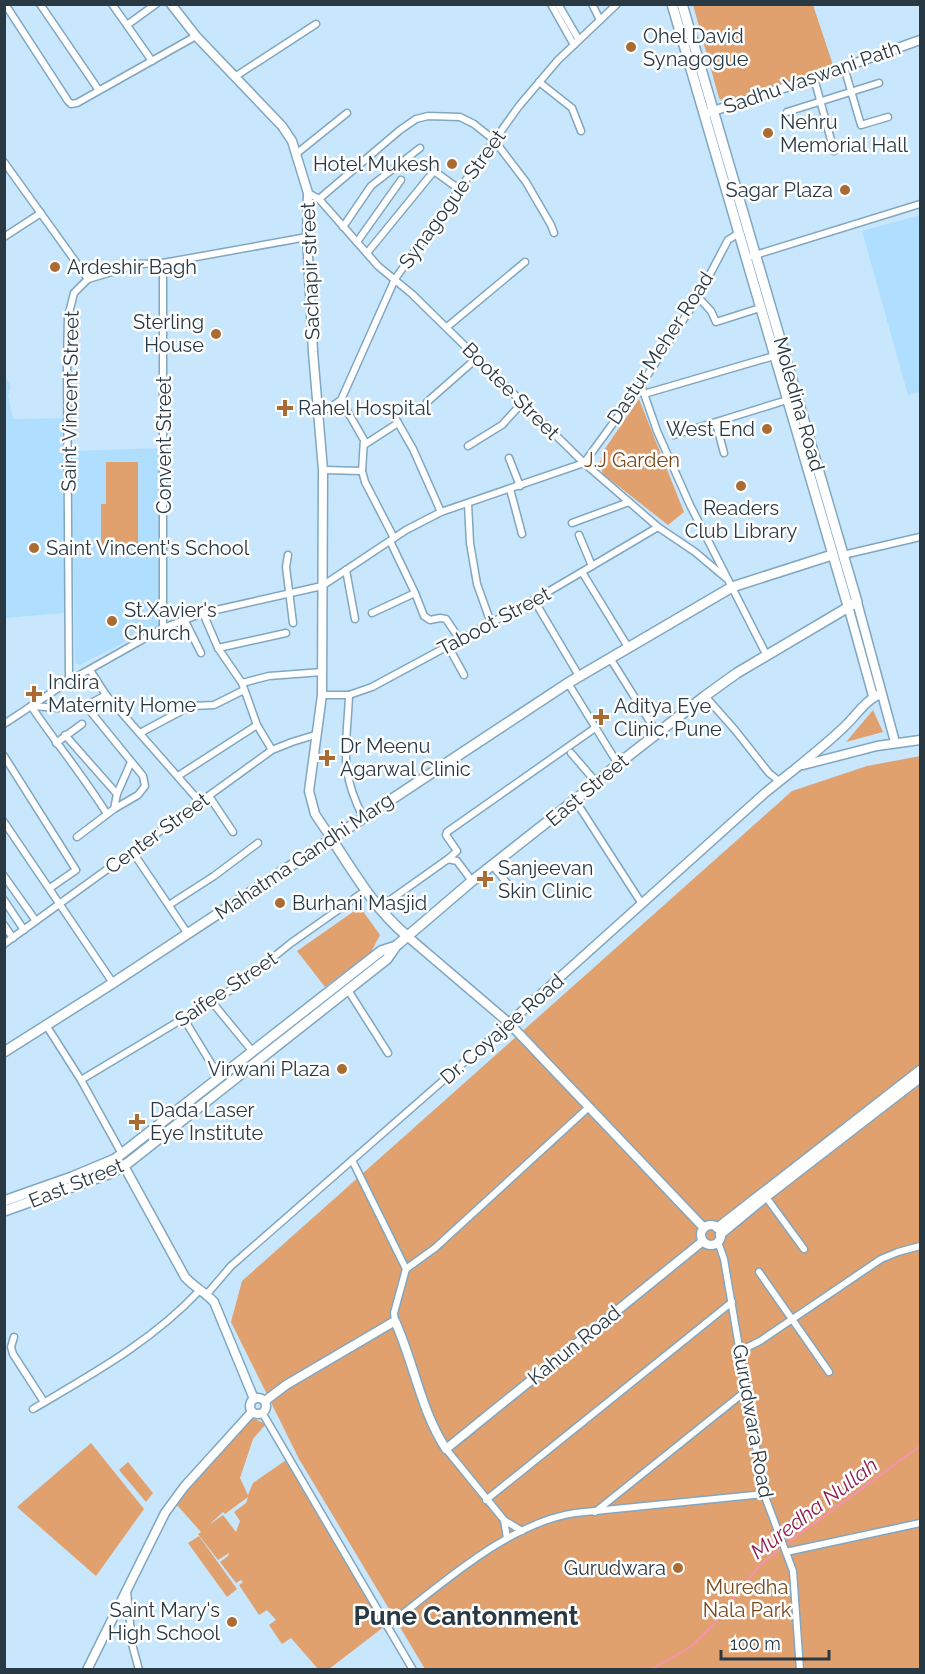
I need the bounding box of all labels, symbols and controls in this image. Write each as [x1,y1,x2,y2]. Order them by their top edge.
place label: Ohel David Synagogue [643,24,749,71]
street label: Sadhu Vaswani Path [720,35,904,119]
marker: Ohel David Synagogue [624,40,638,54]
place label: Nehru Memorial Hall [780,110,909,157]
street label: Synagogue Street [394,125,511,273]
marker: Nehru Memorial Hall [761,126,775,140]
place label: Hotel Mukesh [313,152,440,176]
marker: Hotel Mukesh [445,157,459,171]
place label: Sagar Plaza [726,178,833,202]
marker: Sagar Plaza [838,183,852,197]
street label: Sachapir street [296,201,324,340]
place label: Ardeshir Bagh [67,255,197,279]
marker: Ardeshir Bagh [48,260,62,274]
street label: Dastur Meher Road [602,267,718,429]
street label: Saint Vincent Street [56,310,84,492]
place label: Sterling House [133,310,204,357]
marker: Sterling House [209,327,223,341]
street label: Moledina Road [768,334,830,474]
street label: Bootee Street [457,337,565,445]
street label: Convent Street [152,376,176,514]
place label: Rahel Hospital [298,396,432,420]
marker: Rahel Hospital [276,399,294,417]
place label: West End [666,417,755,441]
marker: West End [760,422,774,436]
park label: J.J Garden [584,448,680,472]
marker: Readers Club Library [734,479,748,493]
place label: Readers Club Library [685,496,797,543]
place label: Saint Vincent's School [46,536,250,560]
marker: Saint Vincent's School [27,541,41,555]
street label: Taboot Street [434,581,555,661]
place label: St.Xavier's Church [124,598,217,645]
marker: St.Xavier's Church [105,614,119,628]
place label: Indira Maternity Home [48,670,197,717]
marker: Indira Maternity Home [25,685,43,703]
place label: Aditya Eye Clinic, Pune [614,694,722,741]
marker: Aditya Eye Clinic, Pune [592,708,610,726]
place label: Dr Meenu Agarwal Clinic [340,734,471,781]
marker: Dr Meenu Agarwal Clinic [318,749,336,767]
street label: East Street [541,749,633,831]
street label: Center Street [100,787,214,879]
street label: Mahatma Gandhi Marg [210,787,398,925]
place label: Sanjeevan Skin Clinic [498,856,593,903]
marker: Sanjeevan Skin Clinic [476,870,494,888]
place label: Burhani Masjid [292,891,427,915]
marker: Burhani Masjid [273,896,287,910]
street label: Saifee Street [170,946,282,1032]
street label: Dr. Coyajee Road [435,969,569,1089]
place label: Virwani Plaza [208,1057,330,1081]
marker: Virwani Plaza [335,1062,349,1076]
place label: Dada Laser Eye Institute [150,1098,264,1145]
marker: Dada Laser Eye Institute [128,1113,146,1131]
street label: East Street [25,1153,127,1213]
street label: Kahun Road [523,1300,625,1390]
street label: Gurudwara Road [728,1342,778,1500]
water label: Muredha Nullah [746,1452,882,1564]
place label: Gurudwara [564,1556,666,1580]
marker: Gurudwara [671,1561,685,1575]
park label: Muredha Nala Park [703,1575,792,1622]
place label: Saint Mary's High School [108,1598,221,1645]
district label: Pune Cantonment [354,1601,578,1631]
marker: Saint Mary's High School [225,1615,239,1629]
scale bar [721,1623,829,1661]
text: 100 m [730,1633,781,1654]

